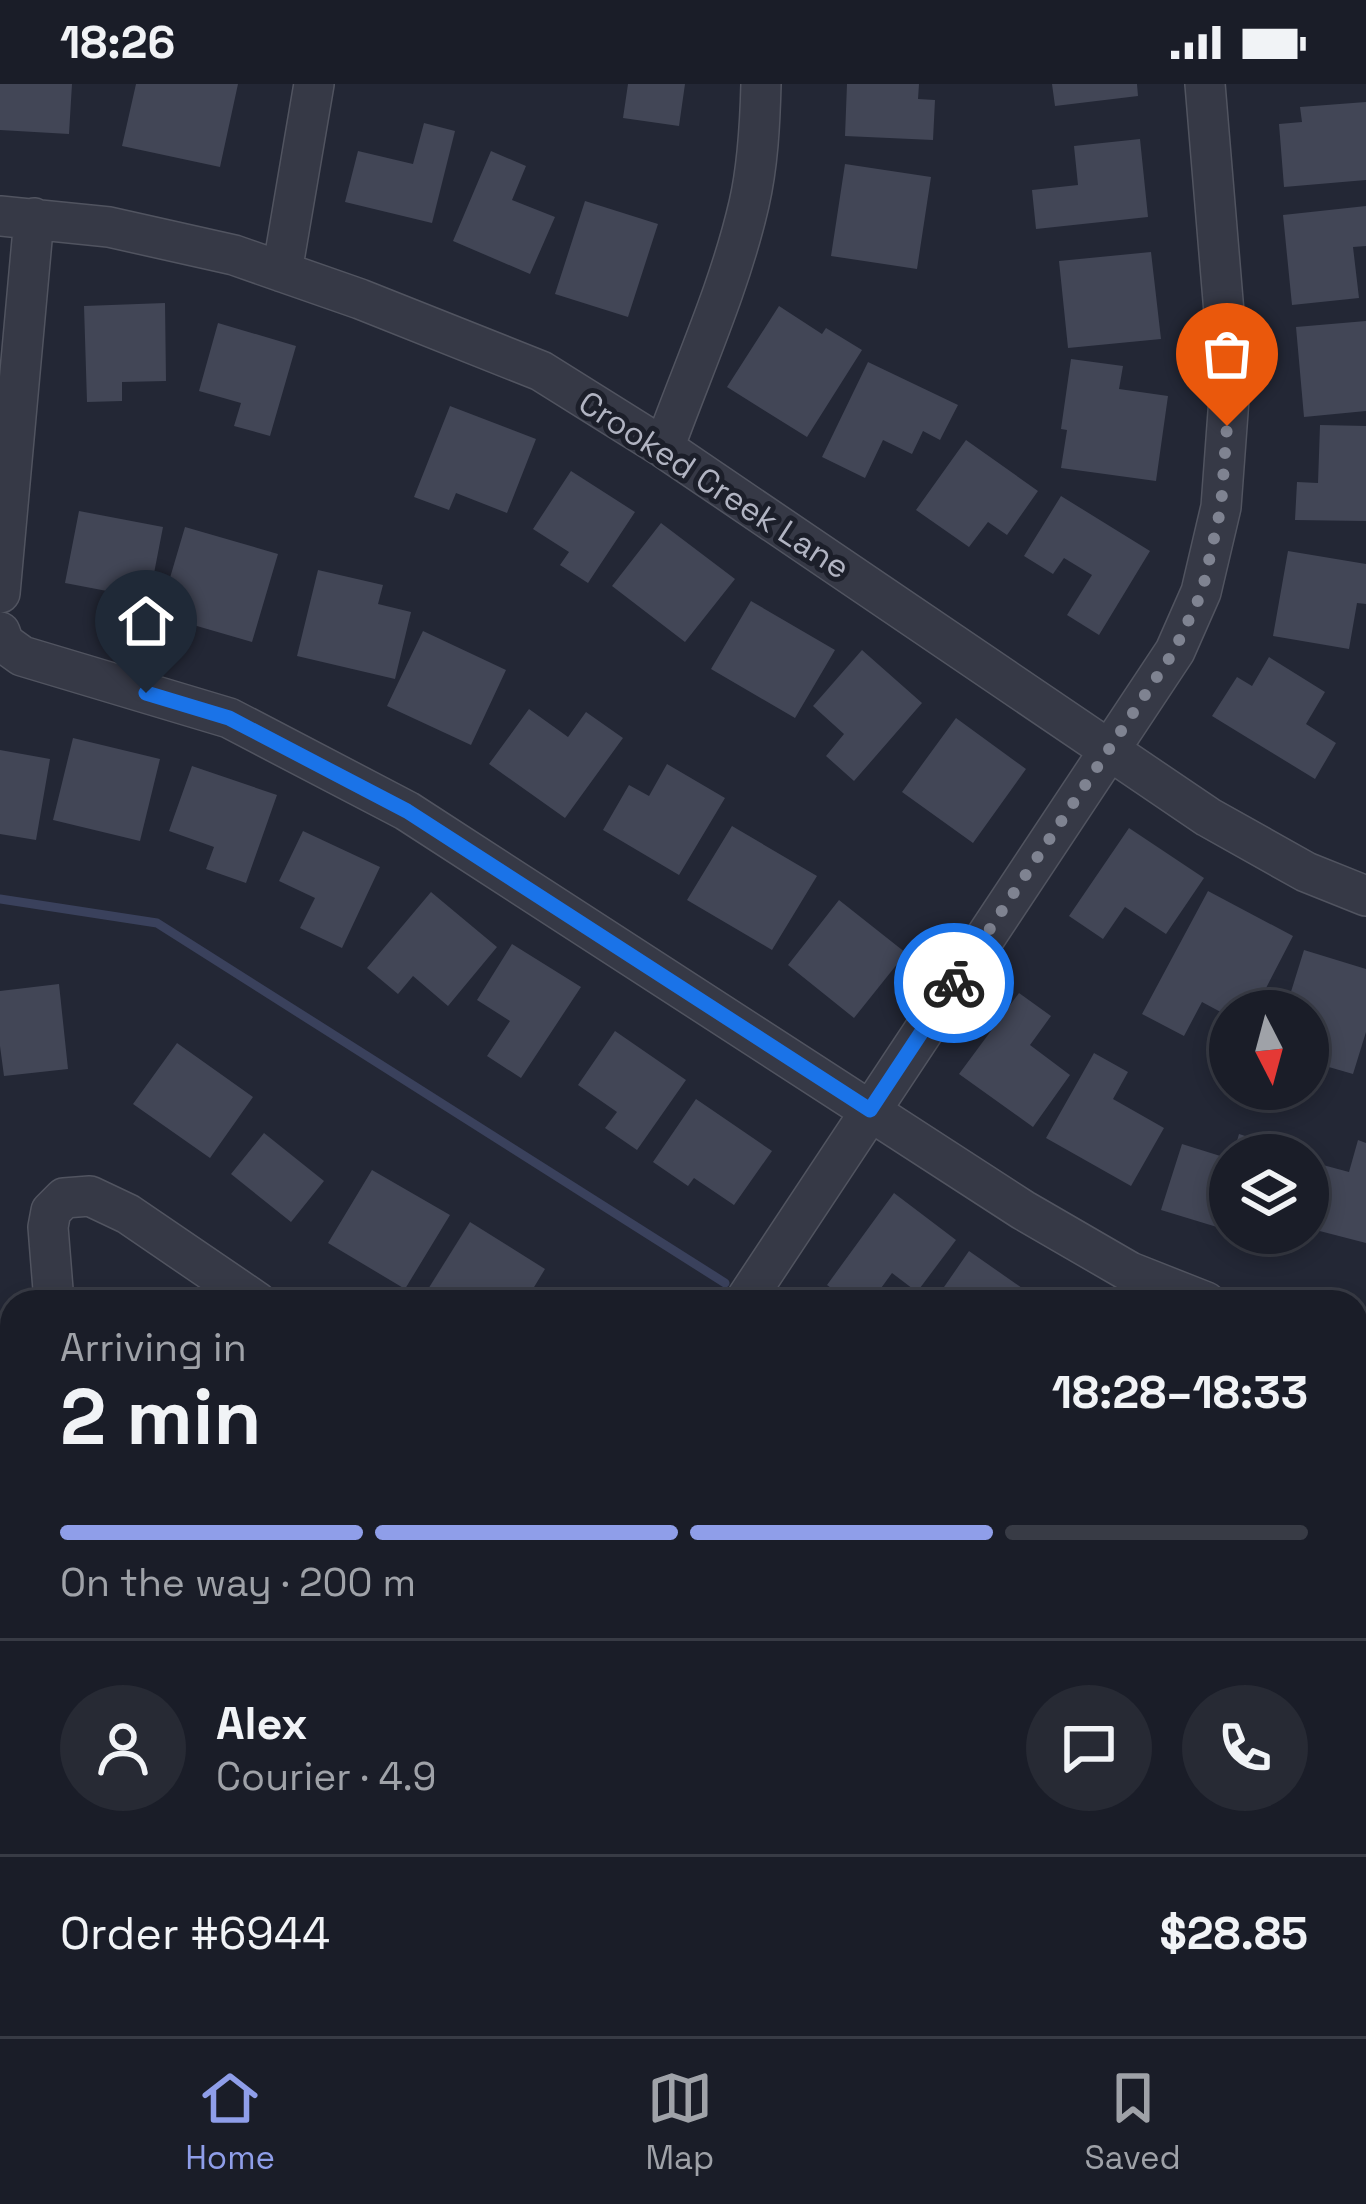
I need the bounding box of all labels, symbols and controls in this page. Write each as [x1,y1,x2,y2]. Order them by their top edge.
text: 18:26 [60,14,175,71]
pin [1176,303,1278,426]
icon: bag [1194,321,1260,387]
street label: Crooked Creek Lane [570,382,858,588]
pin [95,570,197,693]
icon: home [113,588,179,654]
courier [894,923,1014,1043]
icon: bike [921,950,987,1016]
north arrow [1209,990,1329,1110]
map controls [1209,990,1329,1254]
button: layers [1209,1134,1329,1254]
text: Arriving in [60,1323,247,1372]
text: 18:28–18:33 [1052,1364,1308,1421]
text: 2 min [60,1367,262,1467]
text: On the way · 200 m [60,1558,416,1607]
button: person [60,1685,186,1811]
button: chat [1026,1685,1152,1811]
button: phone [1182,1685,1308,1811]
text: Alex [216,1695,308,1752]
text: Courier · 4.9 [216,1752,436,1801]
text: Order #6944 [60,1905,330,1962]
text: $28.85 [1160,1905,1308,1962]
tab: Home [185,2065,275,2179]
tab: Map [645,2065,714,2179]
tab: Saved [1085,2065,1181,2179]

